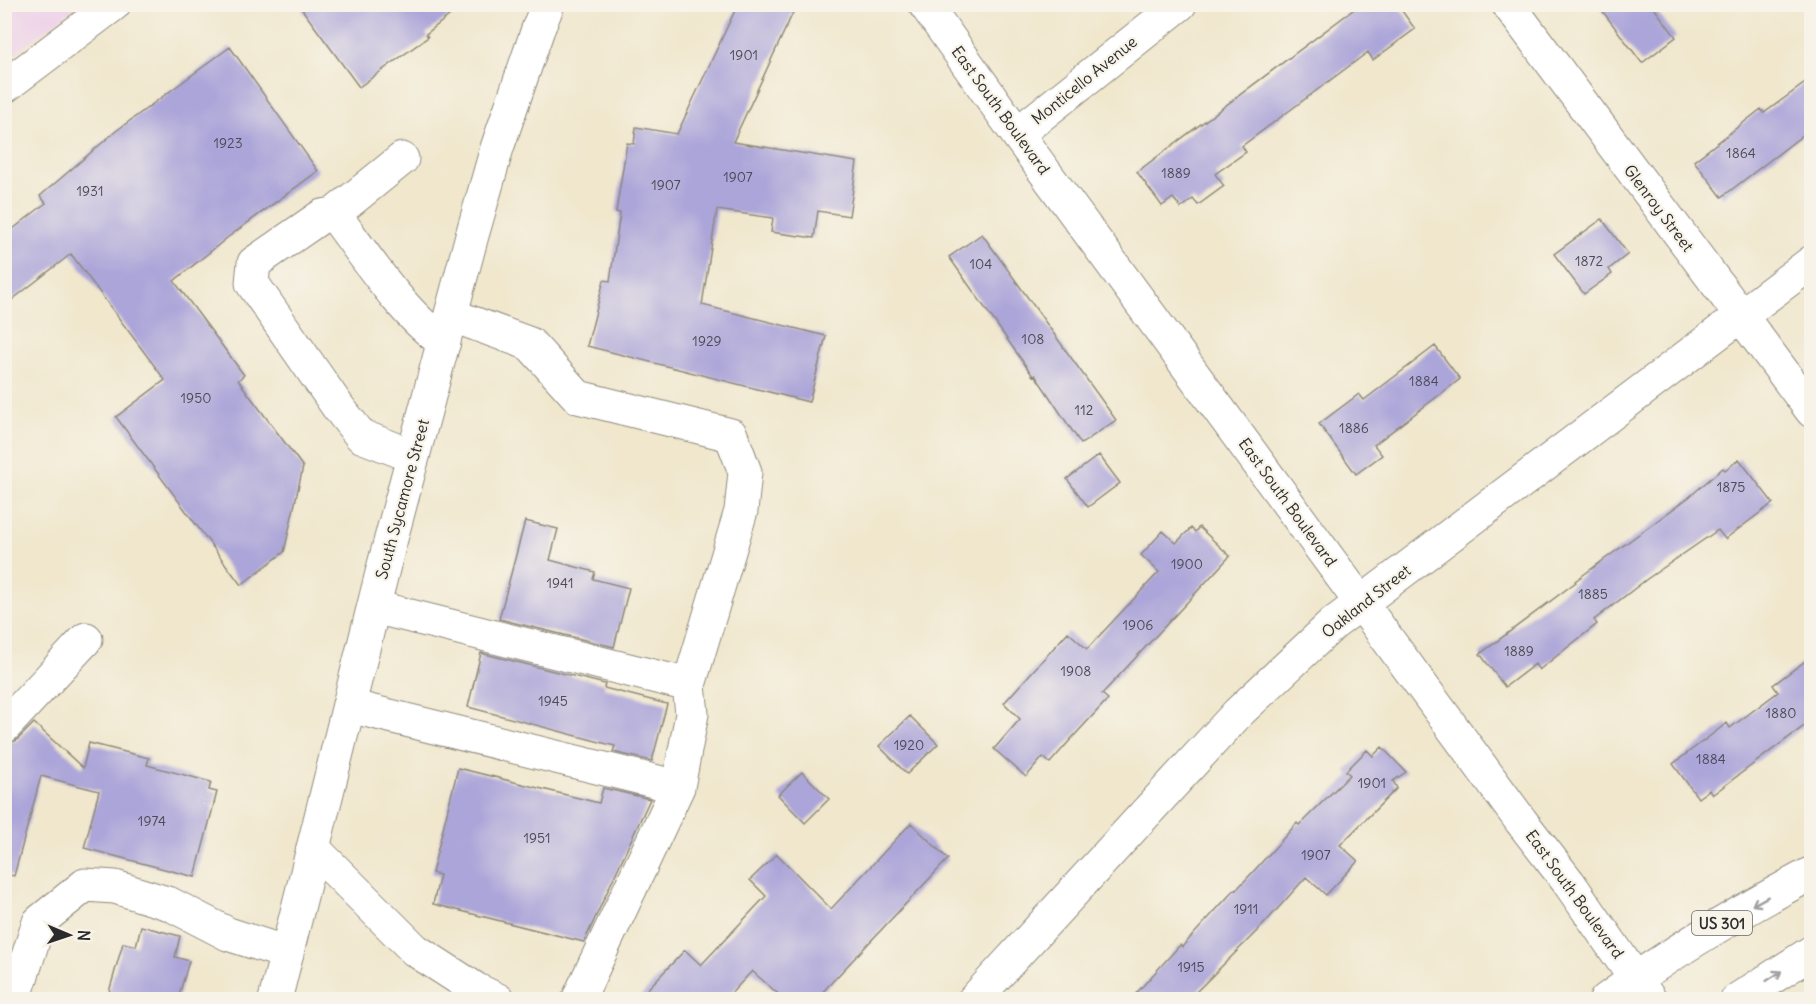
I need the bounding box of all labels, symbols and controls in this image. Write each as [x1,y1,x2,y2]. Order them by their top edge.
street label: Monticello Avenue [1027,31,1141,129]
street label: East South Boulevard [948,42,1054,178]
house number: 1901 [730,46,758,64]
house number: 1923 [213,134,243,152]
house number: 1864 [1726,144,1756,162]
street label: Glenroy Street [1620,160,1699,256]
house number: 1889 [1161,164,1191,182]
house number: 1907 [723,168,753,186]
house number: 1907 [651,176,681,194]
house number: 1931 [77,182,103,200]
house number: 1872 [1575,252,1603,270]
house number: 104 [970,255,992,273]
house number: 108 [1022,330,1044,348]
house number: 1929 [692,332,722,350]
house number: 1884 [1409,372,1439,390]
house number: 1950 [181,389,211,407]
house number: 112 [1075,401,1094,419]
street label: South Sycamore Street [371,416,433,581]
house number: 1886 [1339,419,1369,437]
street label: East South Boulevard [1235,434,1341,570]
house number: 1875 [1717,478,1745,496]
house number: 1900 [1171,555,1203,573]
street label: Oakland Street [1317,560,1415,642]
house number: 1941 [546,574,574,592]
house number: 1885 [1578,585,1608,603]
house number: 1906 [1123,616,1153,634]
house number: 1889 [1504,642,1534,660]
house number: 1908 [1061,662,1091,680]
house number: 1945 [538,692,568,710]
house number: 1880 [1766,704,1796,722]
house number: 1920 [894,736,924,754]
house number: 1884 [1696,750,1726,768]
house number: 1901 [1358,774,1386,792]
house number: 1974 [138,812,166,830]
street label: East South Boulevard [1522,826,1628,962]
house number: 1951 [523,829,551,847]
house number: 1907 [1301,846,1331,864]
one-way arrow [1752,895,1769,907]
house number: 1911 [1234,900,1258,918]
north arrow [39,905,99,965]
road number: US 301 [1692,911,1752,935]
text: N [74,930,94,941]
house number: 1915 [1177,958,1205,976]
one-way arrow [1765,969,1782,981]

